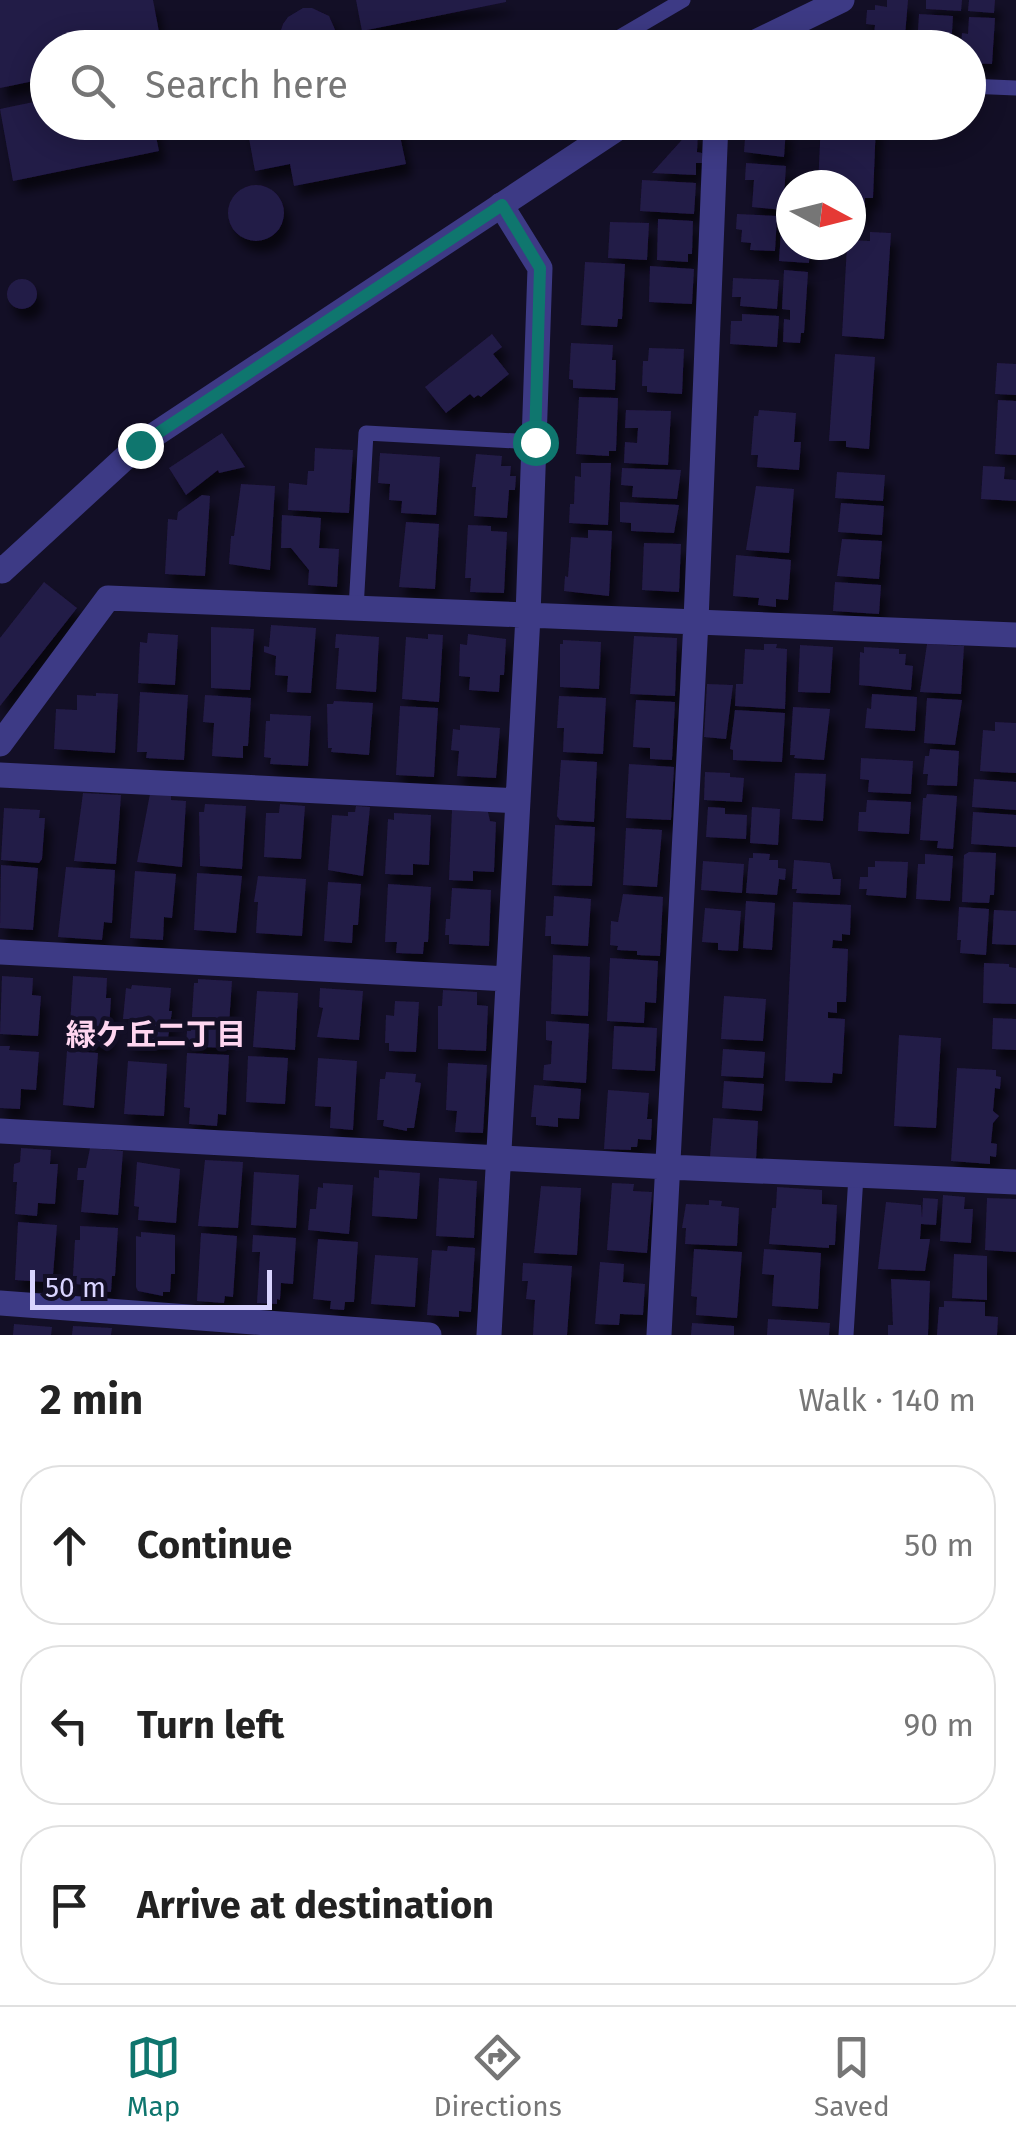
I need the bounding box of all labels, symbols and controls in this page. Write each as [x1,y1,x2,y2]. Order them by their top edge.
search box [30,30,986,140]
icon: search [65,58,120,113]
text: Search here [145,62,348,108]
north arrow [776,170,866,260]
route start [513,420,559,466]
route end [118,423,164,469]
district label: 緑ケ丘二丁目 [66,1017,246,1053]
scale bar [30,1265,272,1310]
text: 50 m [45,1271,106,1304]
text: 2 min [40,1375,143,1425]
text: Walk · 140 m [798,1381,976,1419]
icon: ahead [42,1518,97,1573]
text: Continue [137,1522,292,1568]
text: 50 m [904,1526,974,1564]
icon: left [42,1698,97,1753]
text: Turn left [137,1702,284,1748]
text: 90 m [903,1706,974,1744]
icon: arrive [42,1878,97,1933]
text: Arrive at destination [137,1882,494,1928]
tab: Map [126,2030,181,2123]
tab: Directions [433,2030,562,2123]
tab: Saved [814,2030,890,2123]

